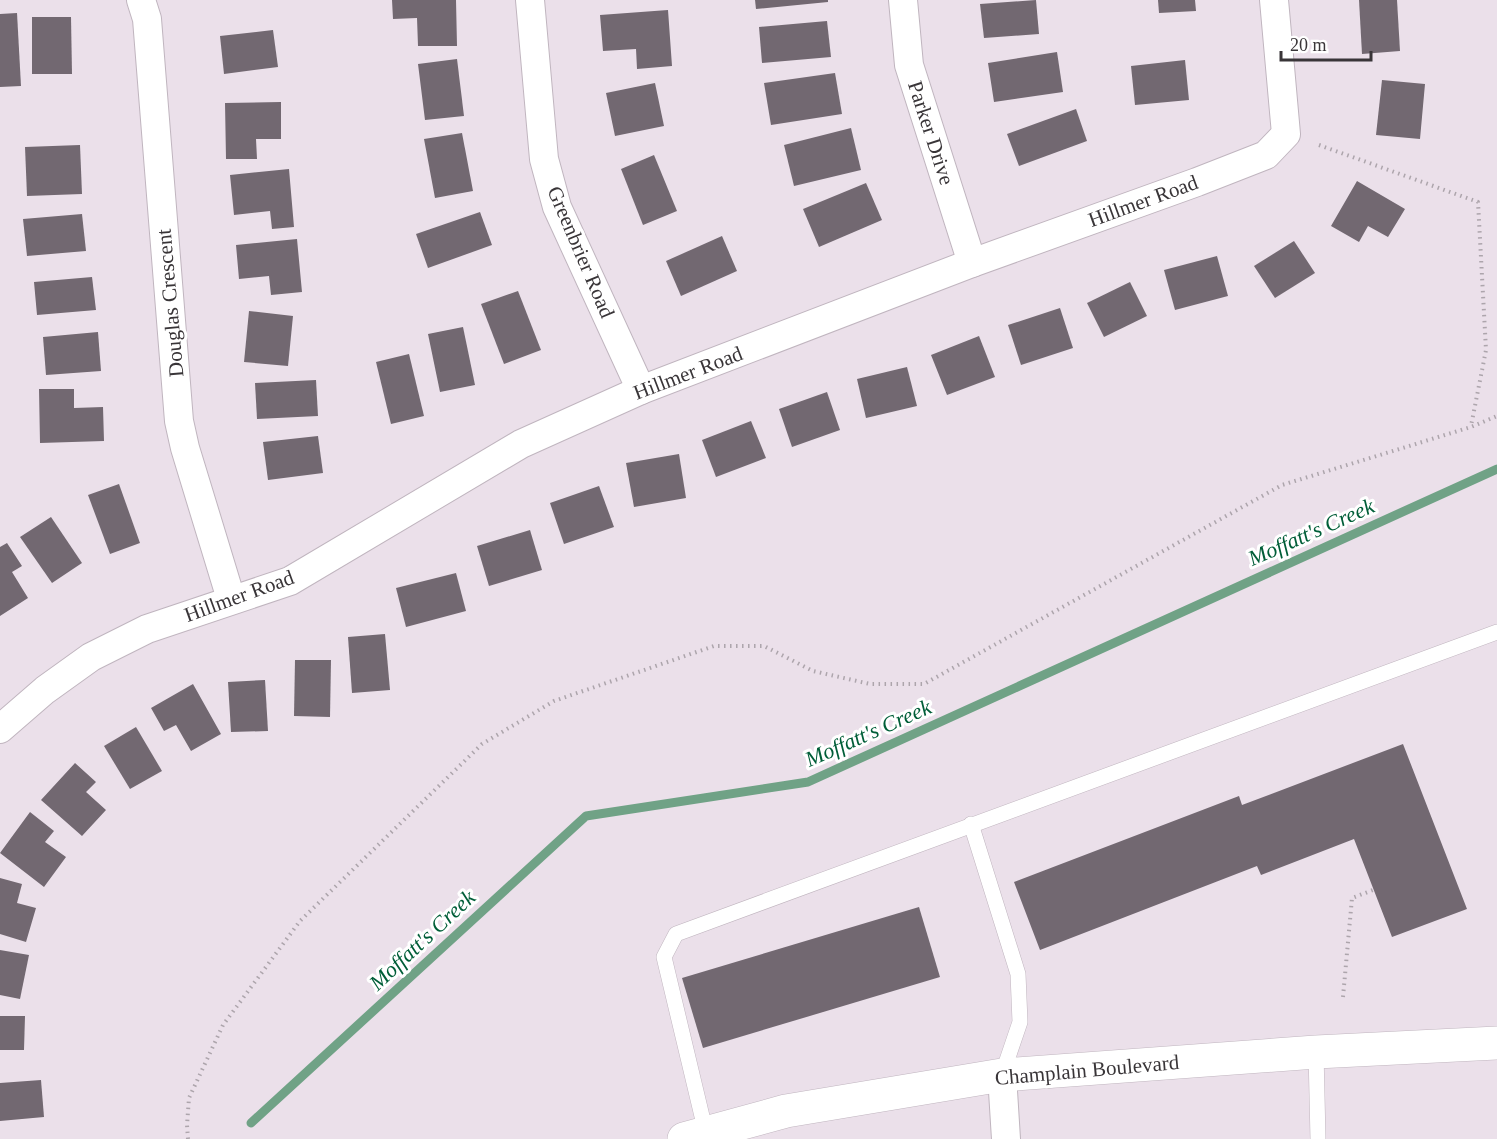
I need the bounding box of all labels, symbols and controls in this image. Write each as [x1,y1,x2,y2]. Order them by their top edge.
scale bar [1281,24,1371,62]
text: 20 m [1290,35,1327,55]
street label: Parker Drive [903,78,959,188]
street label: Hillmer Road [1085,170,1202,232]
street label: Greenbrier Road [542,183,620,322]
street label: Douglas Crescent [152,228,188,378]
street label: Hillmer Road [630,341,746,405]
water label: Moffatt's Creek [1243,493,1379,571]
street label: Hillmer Road [181,565,298,627]
water label: Moffatt's Creek [800,694,936,772]
water label: Moffatt's Creek [363,884,481,996]
street label: Champlain Boulevard [994,1050,1181,1090]

